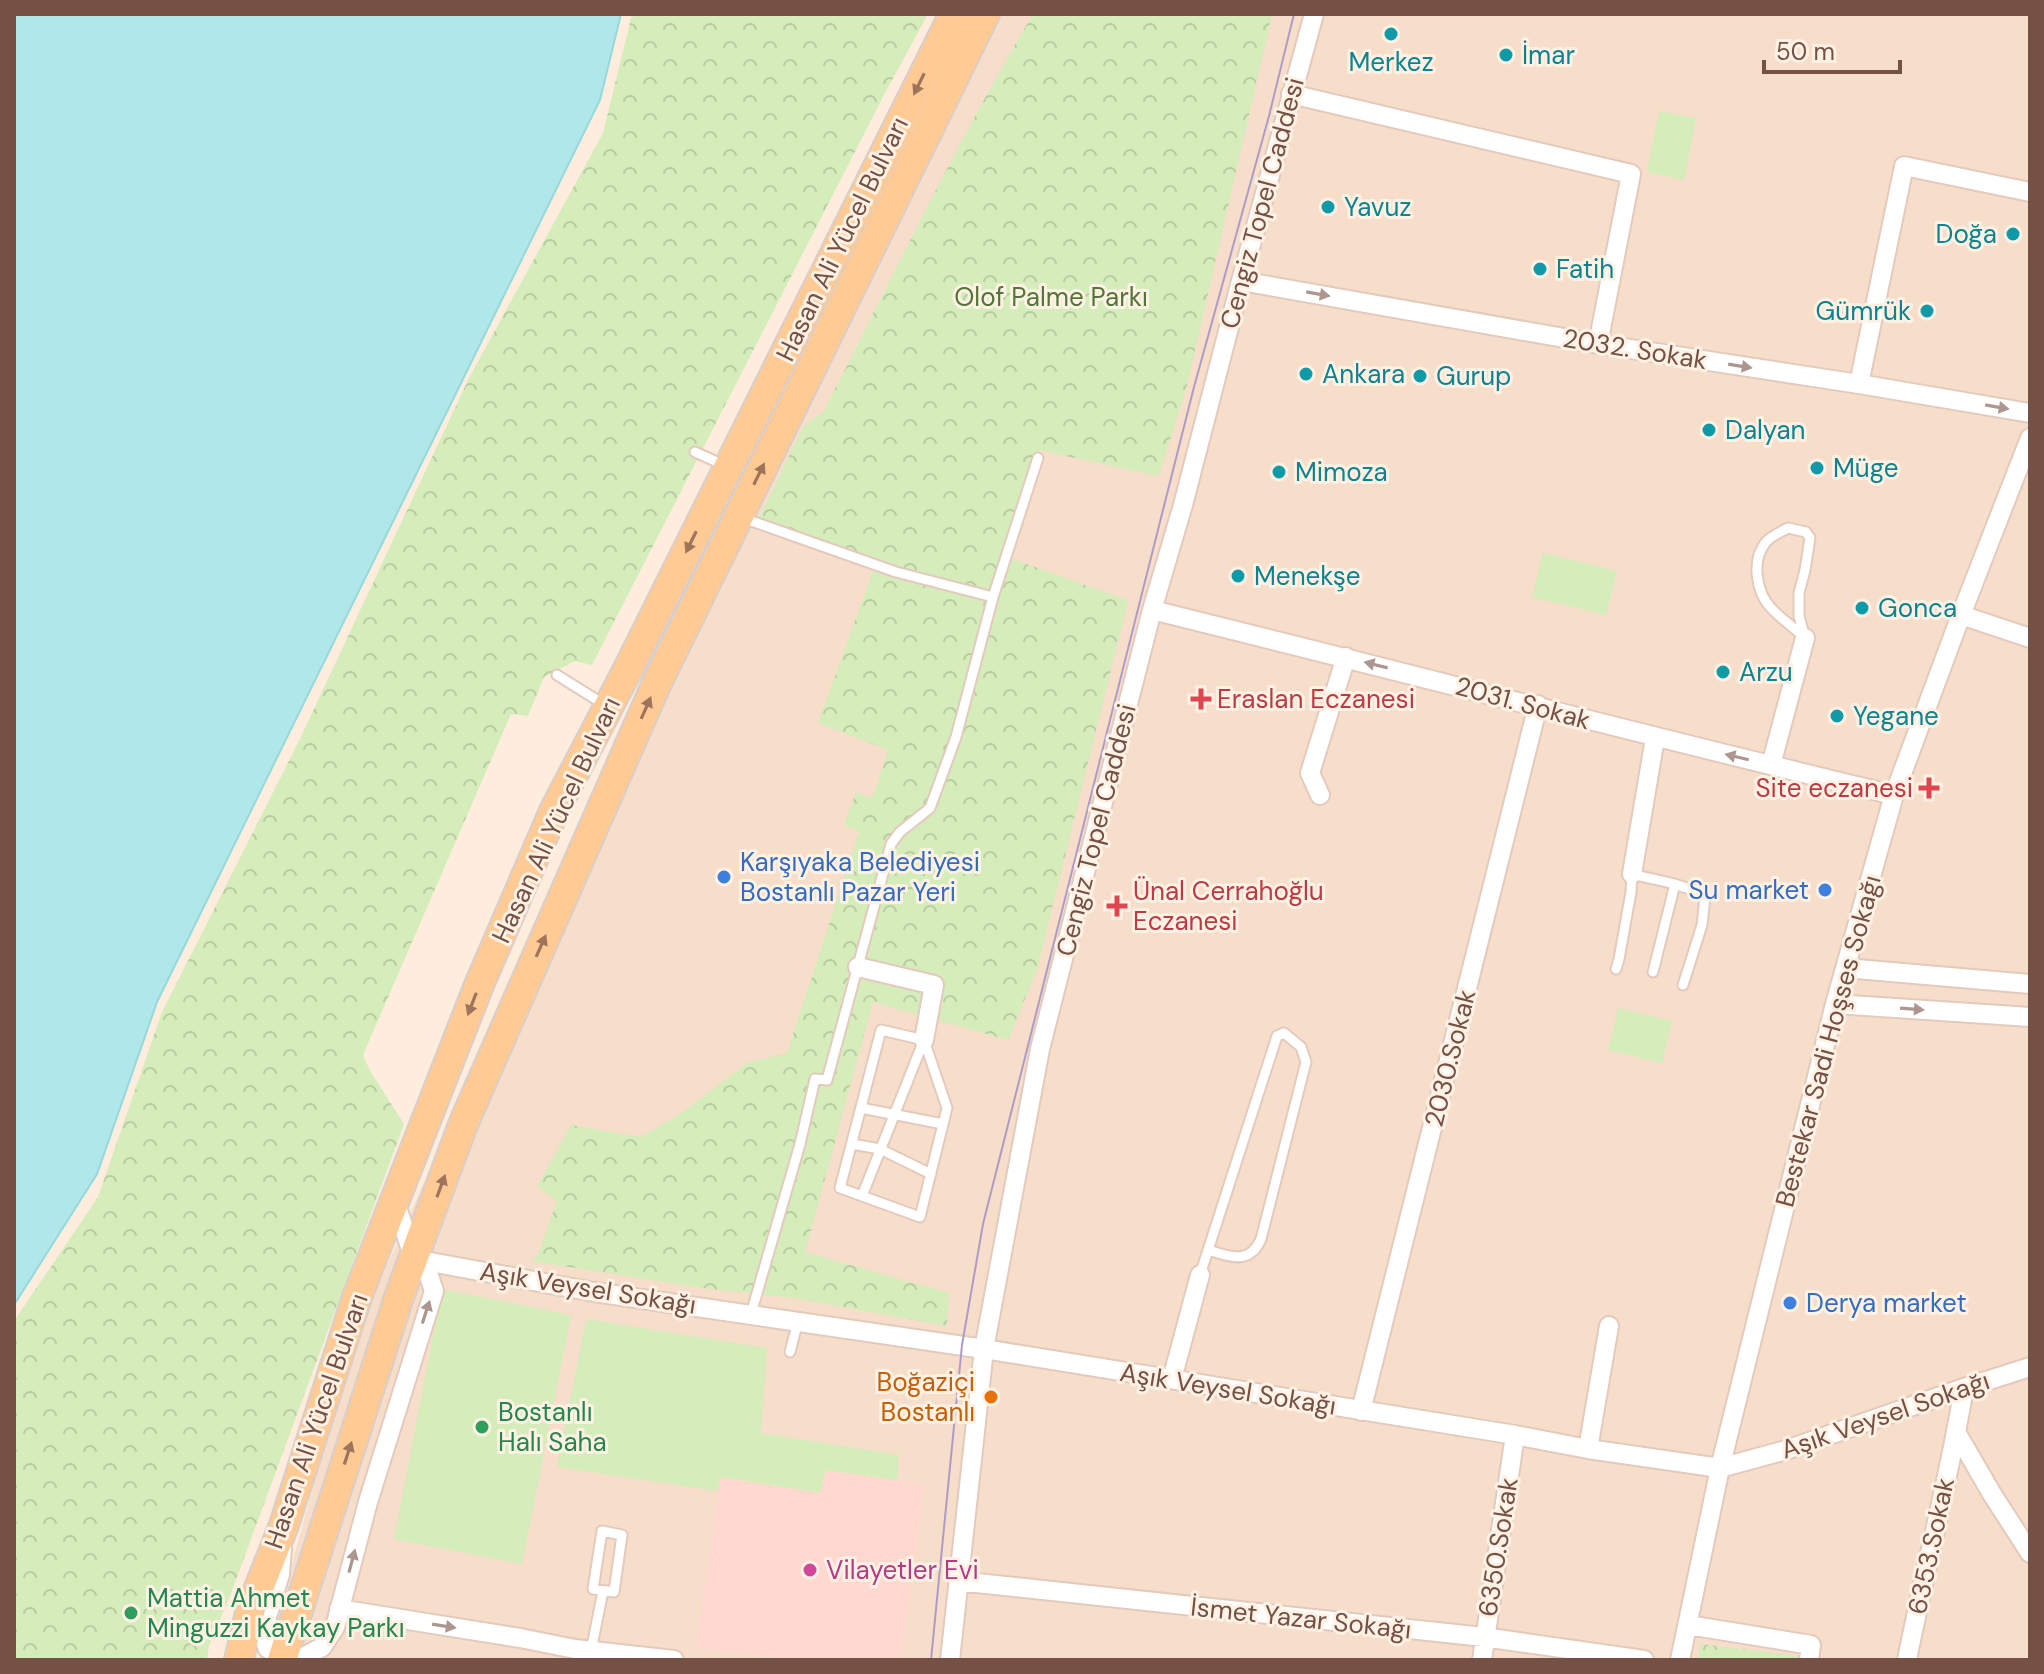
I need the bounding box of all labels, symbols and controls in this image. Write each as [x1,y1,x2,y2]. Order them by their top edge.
scale bar [1764,24,1900,74]
marker: Merkez [1382,25,1400,43]
text: 50 m [1776,36,1835,67]
place label: İmar [1522,38,1575,72]
place label: Merkez [1348,45,1434,79]
marker: İmar [1497,46,1515,64]
one-way arrow [913,72,926,95]
street label: Cengiz Topel Caddesi [1212,74,1312,332]
street label: Hasan Ali Yücel Bulvarı [768,111,916,367]
place label: Yavuz [1344,190,1411,224]
marker: Yavuz [1319,198,1337,216]
place label: Doğa [1936,217,1997,251]
marker: Doğa [2004,225,2022,243]
place label: Fatih [1556,252,1614,286]
marker: Fatih [1531,260,1549,278]
park label: Olof Palme Parkı [954,280,1148,314]
one-way arrow [1306,289,1331,301]
place label: Gümrük [1816,294,1911,328]
marker: Gümrük [1918,302,1936,320]
street label: 2032. Sokak [1560,321,1710,377]
place label: Ankara [1322,357,1405,391]
place label: Gurup [1436,359,1511,393]
one-way arrow [1728,360,1753,373]
marker: Ankara [1297,365,1315,383]
marker: Gurup [1411,367,1429,385]
one-way arrow [1984,401,2009,414]
place label: Dalyan [1725,413,1806,447]
marker: Dalyan [1700,421,1718,439]
place label: Müge [1833,451,1899,485]
place label: Mimoza [1295,455,1388,489]
marker: Müge [1808,459,1826,477]
one-way arrow [752,463,766,486]
marker: Mimoza [1270,463,1288,481]
one-way arrow [685,531,698,554]
place label: Menekşe [1254,559,1361,593]
marker: Menekşe [1229,567,1247,585]
place label: Gonca [1878,591,1957,625]
marker: Gonca [1853,599,1871,617]
place label: Arzu [1739,655,1793,689]
one-way arrow [1364,658,1389,671]
marker: Arzu [1714,663,1732,681]
street label: 2031. Sokak [1452,669,1594,737]
place label: Eraslan Eczanesi [1217,682,1415,716]
marker: Eraslan Eczanesi [1192,690,1210,708]
street label: Hasan Ali Yücel Bulvarı [484,691,628,949]
one-way arrow [639,696,652,720]
place label: Yegane [1853,699,1939,733]
street label: Cengiz Topel Caddesi [1048,700,1144,960]
marker: Yegane [1828,707,1846,725]
one-way arrow [1724,750,1749,763]
place label: Site eczanesi [1755,771,1913,805]
marker: Site eczanesi [1920,779,1938,797]
place label: Karşıyaka Belediyesi Bostanlı Pazar Yeri [740,845,980,909]
marker: Karşıyaka Belediyesi Bostanlı Pazar Yeri [715,868,733,886]
street label: Bestekar Sadi Hoşses Sokağı [1767,872,1889,1210]
place label: Su market [1688,873,1809,907]
place label: Ünal Cerrahoğlu Eczanesi [1133,874,1324,938]
marker: Su market [1816,881,1834,899]
marker: Ünal Cerrahoğlu Eczanesi [1108,897,1126,915]
one-way arrow [535,935,548,958]
street label: 2030.Sokak [1417,986,1483,1130]
one-way arrow [465,992,478,1016]
one-way arrow [1900,1003,1925,1016]
one-way arrow [435,1174,448,1198]
street label: Aşık Veysel Sokağı [478,1254,698,1322]
place label: Derya market [1806,1286,1967,1320]
street label: Hasan Ali Yücel Bulvarı [256,1289,376,1553]
marker: Derya market [1781,1294,1799,1312]
one-way arrow [421,1300,433,1324]
street label: Aşık Veysel Sokağı [1118,1355,1338,1423]
street label: Aşık Veysel Sokağı [1776,1363,1994,1467]
place label: Boğaziçi Bostanlı [877,1365,975,1429]
marker: Boğaziçi Bostanlı [982,1388,1000,1406]
place label: Bostanlı Halı Saha [498,1395,607,1459]
marker: Bostanlı Halı Saha [473,1418,491,1436]
one-way arrow [343,1440,355,1464]
street label: 6350.Sokak [1470,1475,1526,1619]
street label: 6353.Sokak [1900,1475,1962,1617]
one-way arrow [347,1549,359,1574]
place label: Vilayetler Evi [826,1553,979,1587]
marker: Vilayetler Evi [801,1561,819,1579]
place label: Mattia Ahmet Minguzzi Kaykay Parkı [147,1581,405,1645]
street label: İsmet Yazar Sokağı [1189,1590,1413,1646]
marker: Mattia Ahmet Minguzzi Kaykay Parkı [122,1604,140,1622]
one-way arrow [432,1620,457,1633]

